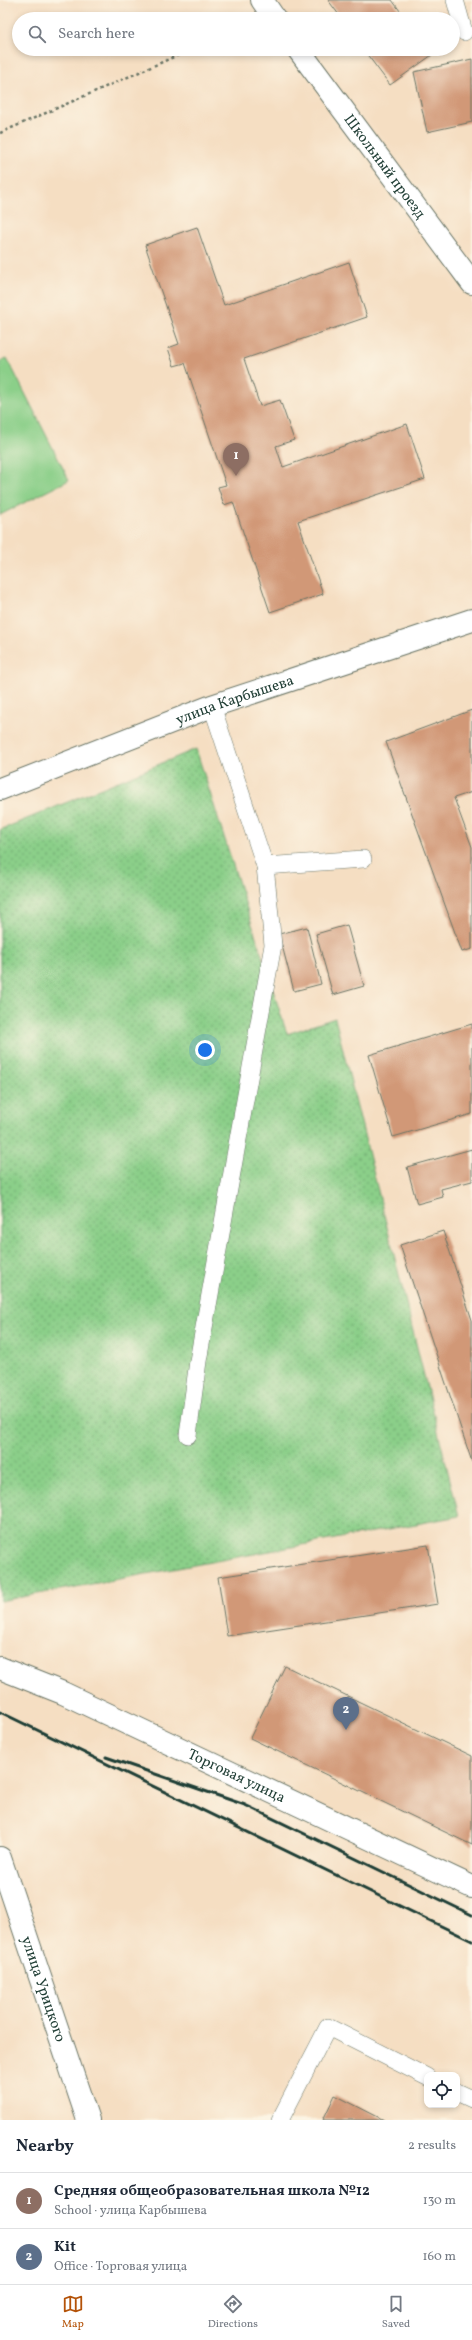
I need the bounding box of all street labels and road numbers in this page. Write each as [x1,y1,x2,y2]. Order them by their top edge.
street label: Школьный проезд [338,110,430,224]
street label: улица Карбышева [173,671,297,731]
street label: Торговая улица [184,1745,288,1809]
street label: улица Урицкого [15,1933,70,2045]

